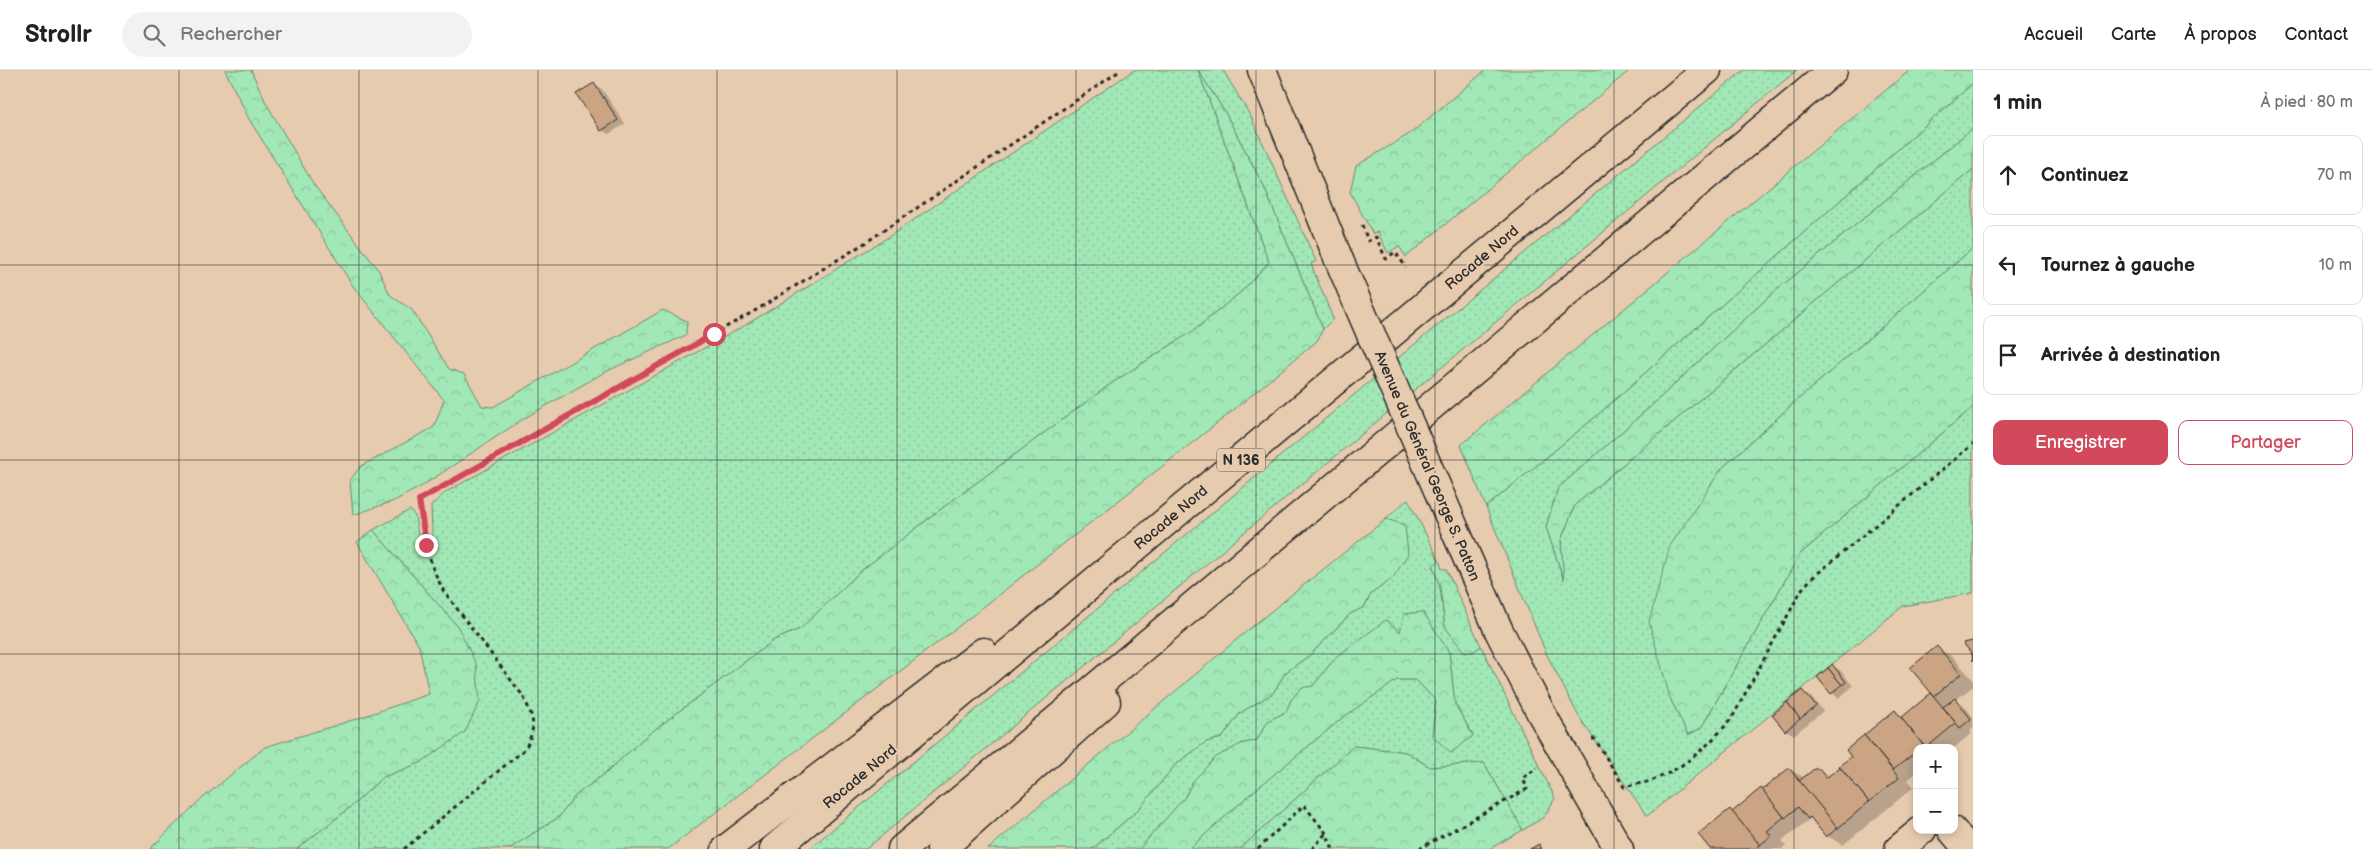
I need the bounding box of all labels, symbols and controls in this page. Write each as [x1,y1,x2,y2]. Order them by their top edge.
search box [122,12,472,57]
text: Strollr [25,20,92,49]
icon: search [140,21,168,49]
text: Rechercher [180,23,282,46]
text: Accueil [2024,24,2083,45]
text: Carte [2111,24,2156,45]
text: À propos [2184,24,2257,45]
text: Contact [2285,24,2348,45]
text: 1 min [1993,90,2042,115]
text: À pied · 80 m [2260,93,2353,112]
icon: ahead [1994,161,2022,189]
text: Continuez [2041,164,2128,187]
text: 70 m [2317,166,2352,185]
street label: Rocade Nord [1441,222,1523,294]
icon: left [1994,251,2022,279]
text: Tournez à gauche [2041,254,2195,277]
text: 10 m [2319,256,2352,275]
route start [703,323,726,346]
icon: arrive [1994,341,2022,369]
text: Arrivée à destination [2041,344,2220,367]
street label: Avenue du Général George S. Patton [1370,348,1484,584]
button: Enregistrer [1993,420,2168,465]
button: Partager [2178,420,2353,465]
road number: N 136 [1217,448,1265,472]
street label: Rocade Nord [1130,482,1212,554]
route end [415,534,438,557]
street label: Rocade Nord [819,741,901,813]
map controls [1913,744,1958,834]
button: + [1913,744,1958,789]
button: − [1913,789,1958,834]

